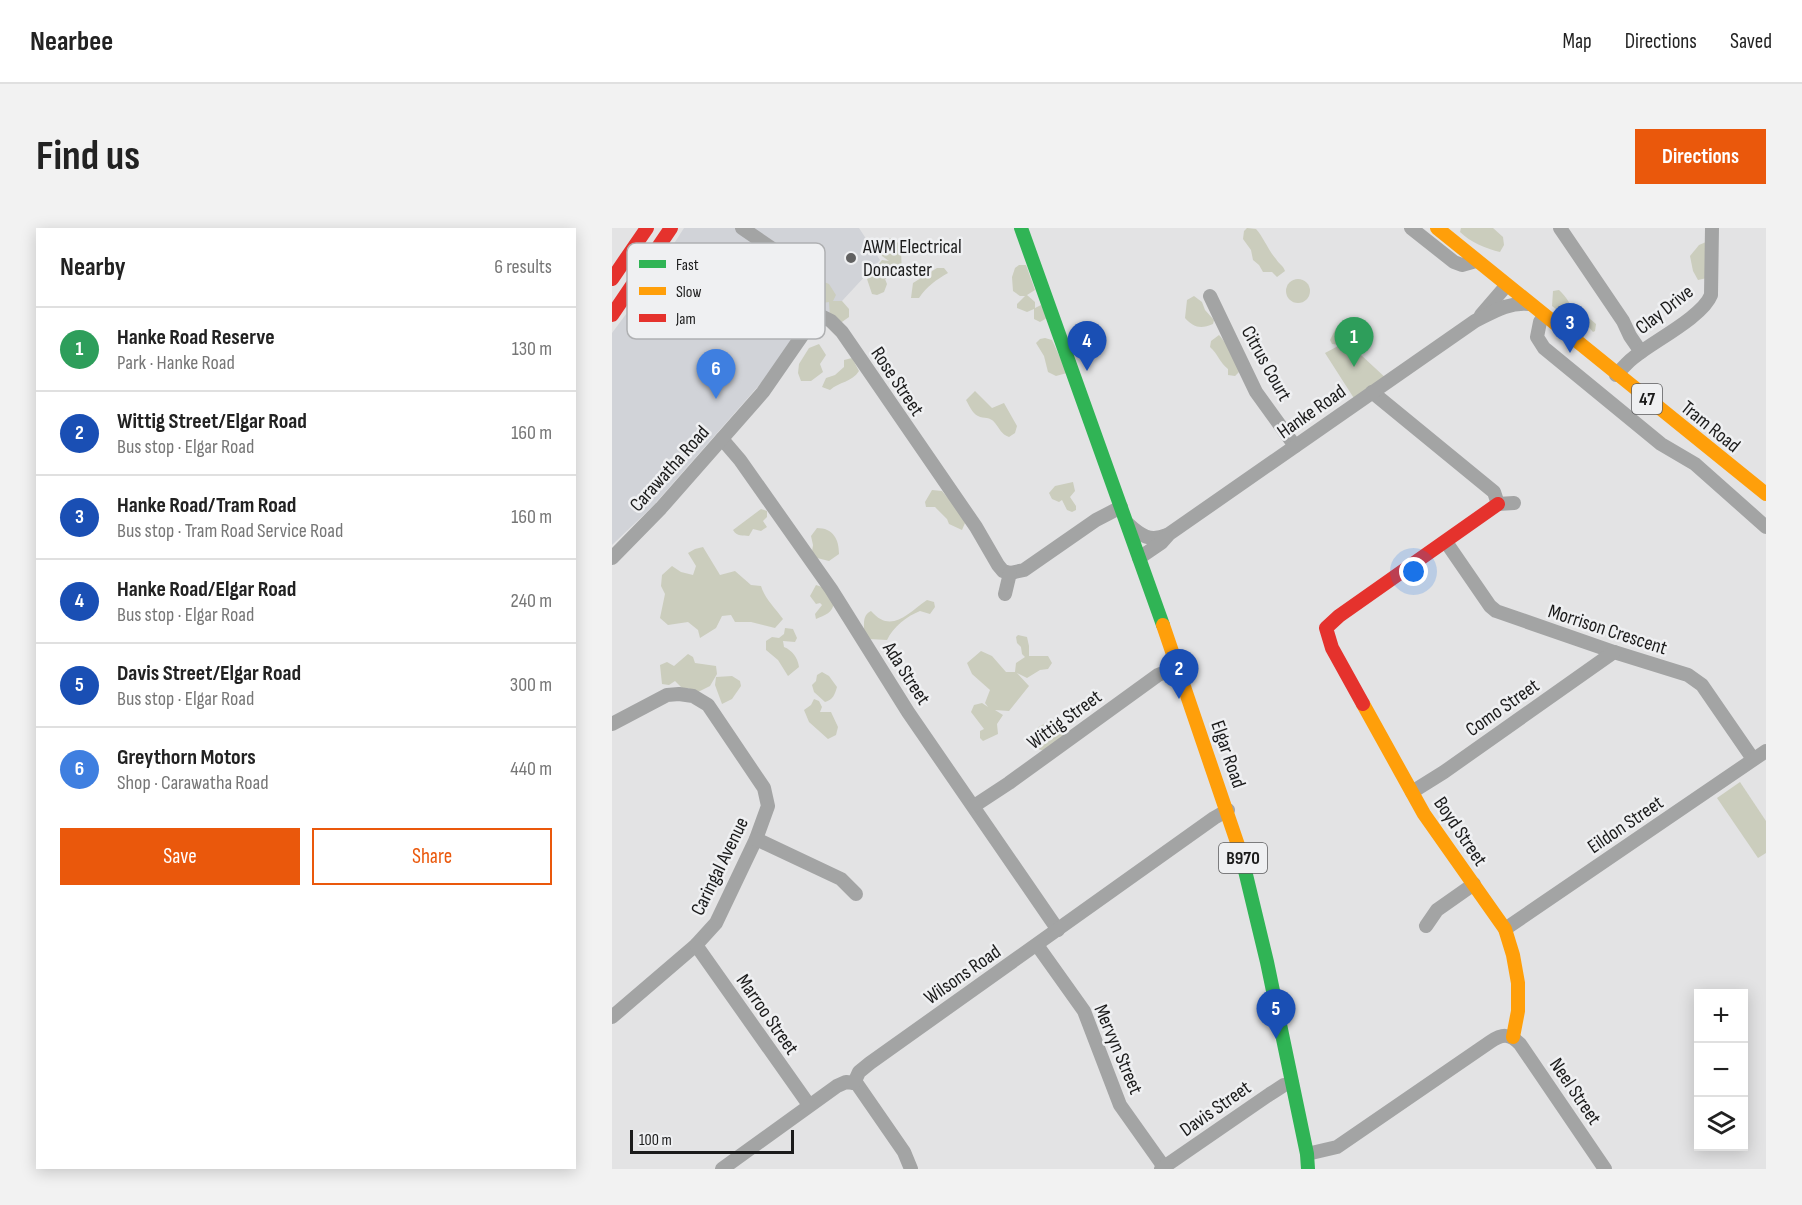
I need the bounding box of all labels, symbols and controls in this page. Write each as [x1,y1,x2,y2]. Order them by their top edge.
text: Nearbee [30,25,113,58]
text: Map [1562,29,1592,54]
text: Directions [1625,29,1697,54]
text: Saved [1730,29,1772,54]
button: Directions [1635,129,1766,184]
text: Find us [36,131,140,182]
place label: AWM Electrical Doncaster [862,235,962,282]
legend [627,243,825,339]
marker: AWM Electrical Doncaster [844,251,858,265]
text: Nearby [60,252,126,283]
text: 6 results [494,255,552,279]
text: Fast [676,256,699,275]
street label: Clay Drive [1631,280,1698,340]
text: Slow [676,283,701,302]
pin: 3 [1550,304,1590,353]
text: Jam [675,310,696,329]
pin: 1 [1334,318,1374,367]
pin: 4 [1068,322,1106,371]
street label: Citrus Court [1236,322,1297,405]
text: Hanke Road Reserve [117,324,275,351]
text: 1 [76,337,83,361]
text: 130 m [512,337,552,361]
street label: Rose Street [865,343,929,421]
pin: 6 [696,350,736,399]
text: Park · Hanke Road [117,351,235,375]
street label: Hanke Road [1273,380,1351,444]
road number: 47 [1632,384,1662,414]
street label: Tram Road [1676,396,1745,458]
text: Wittig Street/Elgar Road [117,408,307,435]
text: 2 [75,421,84,445]
text: 160 m [511,421,552,445]
street label: Carawatha Road [625,421,715,517]
text: Bus stop · Elgar Road [117,435,254,459]
text: Hanke Road/Tram Road [117,492,296,519]
text: 3 [75,505,84,529]
text: 160 m [511,505,552,529]
text: Bus stop · Tram Road Service Road [117,519,343,543]
your location [1399,557,1428,586]
text: Hanke Road/Elgar Road [117,576,296,603]
text: 4 [75,589,84,613]
text: 240 m [511,589,552,613]
street label: Morrison Crescent [1545,599,1670,660]
text: Bus stop · Elgar Road [117,603,254,627]
street label: Ada Street [877,637,935,709]
pin: 2 [1160,650,1198,699]
text: Davis Street/Elgar Road [117,660,301,687]
text: 5 [75,673,84,697]
text: 300 m [510,673,552,697]
street label: Como Street [1461,674,1544,742]
street label: Wittig Street [1023,685,1106,755]
text: Bus stop · Elgar Road [117,687,254,711]
street label: Elgar Road [1205,718,1251,791]
text: Greythorn Motors [117,744,256,771]
text: 6 [75,757,84,781]
text: 440 m [510,757,552,781]
text: Shop · Carawatha Road [117,771,269,795]
street label: Eildon Street [1583,791,1668,859]
street label: Boyd Street [1428,792,1492,871]
street label: Caringal Avenue [686,813,754,919]
button: Save [60,828,300,885]
button: Share [312,828,552,885]
road number: B970 [1219,843,1267,873]
street label: Wilsons Road [920,940,1006,1010]
street label: Marroo Street [731,970,804,1059]
map controls [1694,989,1748,1151]
button: + [1694,989,1748,1043]
pin: 5 [1256,990,1296,1039]
street label: Mervyn Street [1088,1001,1148,1098]
button: − [1694,1043,1748,1097]
street label: Neel Street [1544,1054,1606,1130]
street label: Davis Street [1175,1076,1256,1142]
button: layers [1694,1097,1748,1151]
scale bar [630,1127,794,1154]
text: 100 m [639,1131,672,1150]

